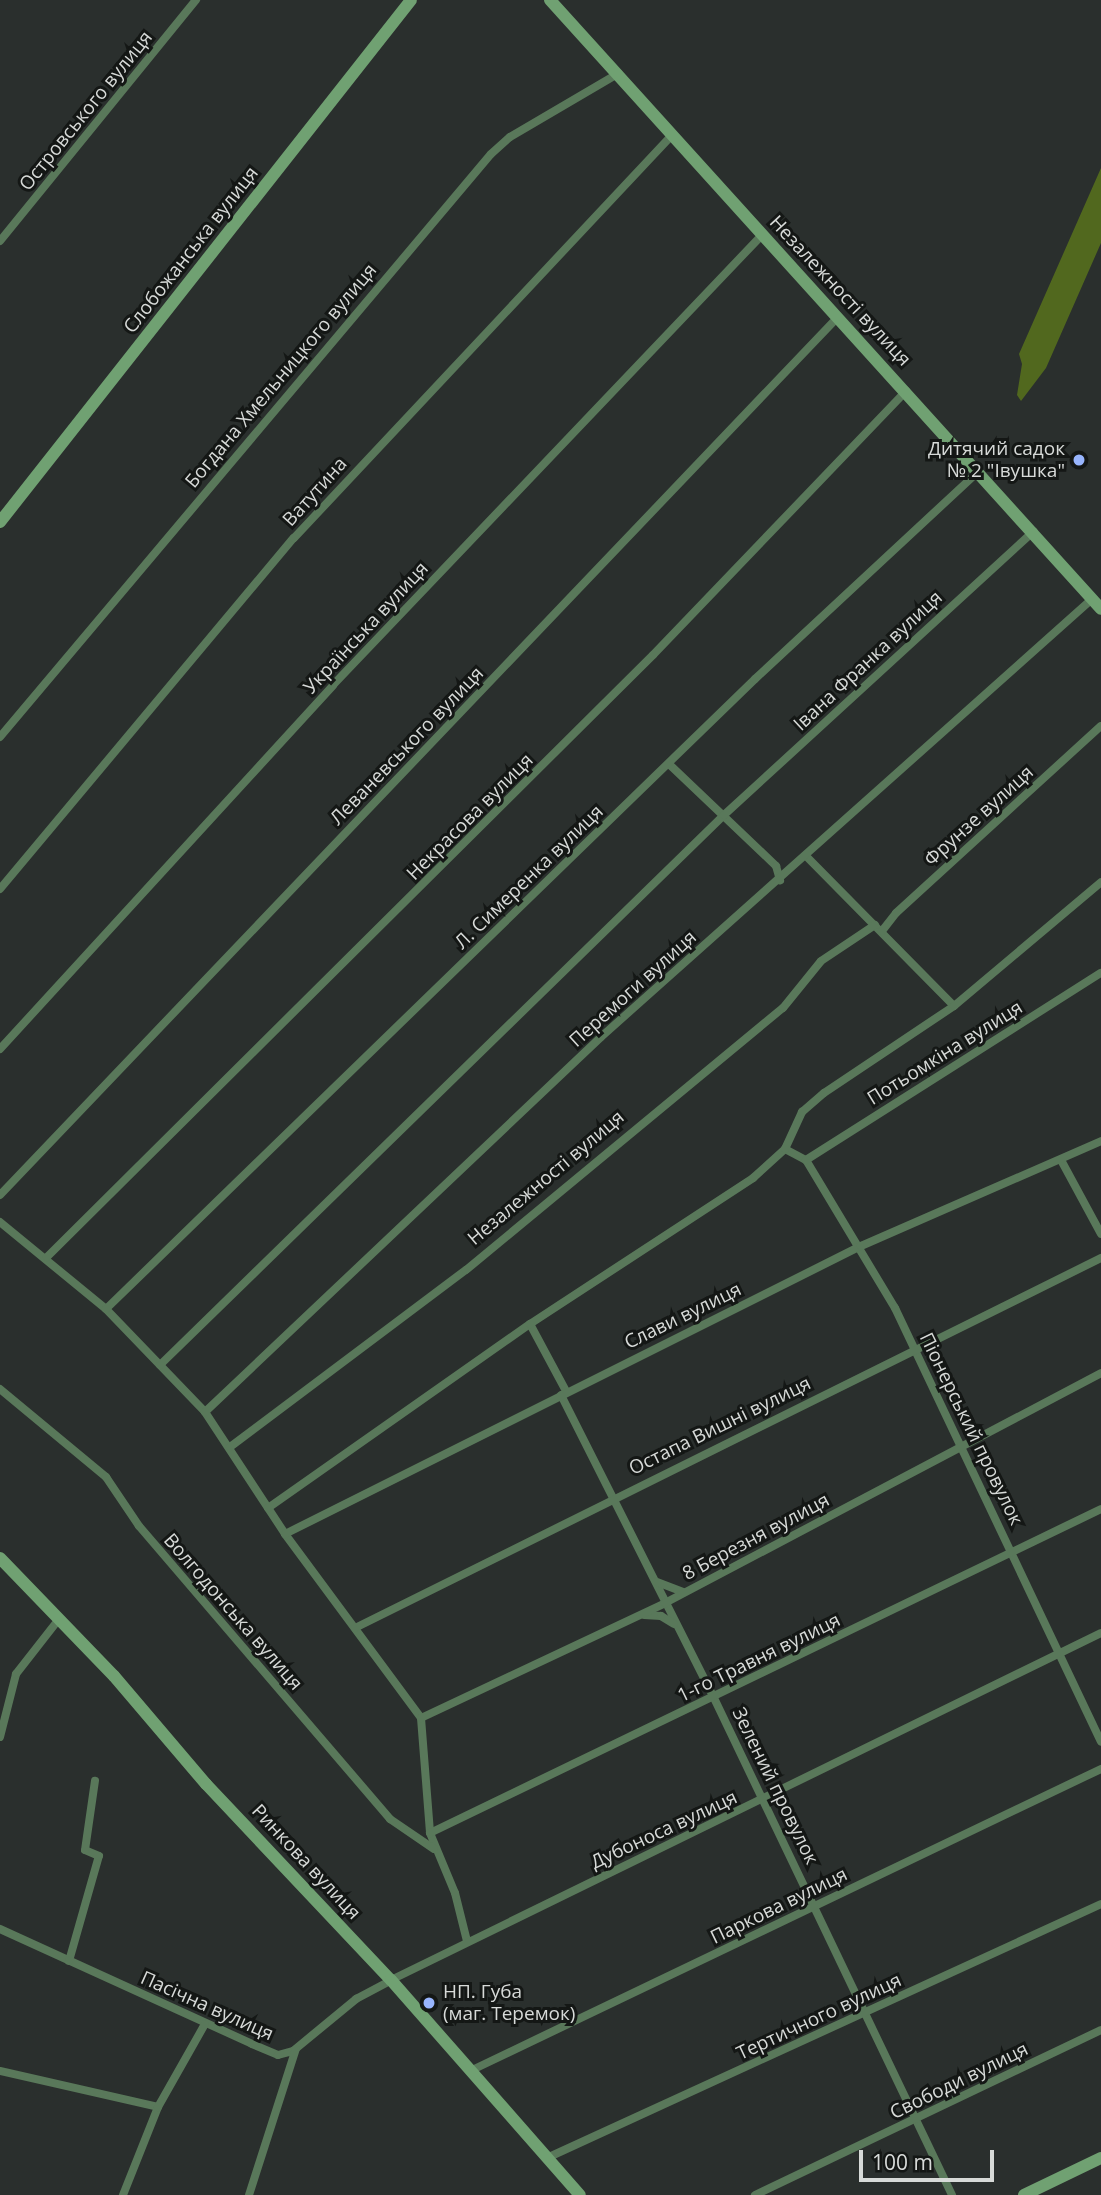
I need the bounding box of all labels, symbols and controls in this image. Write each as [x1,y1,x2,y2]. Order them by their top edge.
street label: Островського вулиця [15,27,157,195]
street label: Слобожанська вулиця [119,162,263,338]
street label: Незалежності вулиця [765,211,915,371]
street label: Богдана Хмельницкого вулиця [181,259,381,493]
place label: Дитячий садок № 2 "Івушка" [928,438,1065,482]
marker: Дитячий садок № 2 "Івушка" [1071,452,1087,468]
street label: Ватутина [278,453,352,531]
street label: Українська вулиця [299,557,433,699]
street label: Івана Франка вулиця [789,586,947,736]
street label: Леваневського вулиця [326,662,488,830]
street label: Некрасова вулиця [402,749,538,885]
street label: Фрунзе вулиця [920,761,1038,871]
street label: Л. Симеренка вулиця [450,800,608,954]
street label: Перемоги вулиця [565,926,701,1052]
street label: Потьомкіна вулиця [863,996,1027,1110]
street label: Незалежності вулиця [463,1106,629,1250]
street label: Слави вулиця [621,1278,745,1354]
street label: Піонерський провулок [915,1329,1027,1529]
street label: Остапа Вишні вулиця [625,1372,815,1480]
street label: 8 Березня вулиця [679,1489,833,1585]
street label: Волгодонська вулиця [159,1529,307,1695]
street label: 1-го Травня вулиця [674,1609,844,1707]
street label: Зелений провулок [727,1704,823,1868]
street label: Дубоноса вулиця [587,1786,741,1874]
street label: Ринкова вулиця [247,1800,365,1924]
street label: Паркова вулиця [707,1863,851,1949]
street label: Пасічна вулиця [137,1966,277,2046]
street label: Тертичного вулиця [733,1969,905,2065]
place label: НП. Губа (маг. Теремок) [443,1981,575,2025]
marker: НП. Губа (маг. Теремок) [421,1995,437,2011]
street label: Свободи вулиця [886,2038,1032,2124]
scale bar [863,2136,998,2180]
text: 100 m [872,2148,933,2176]

